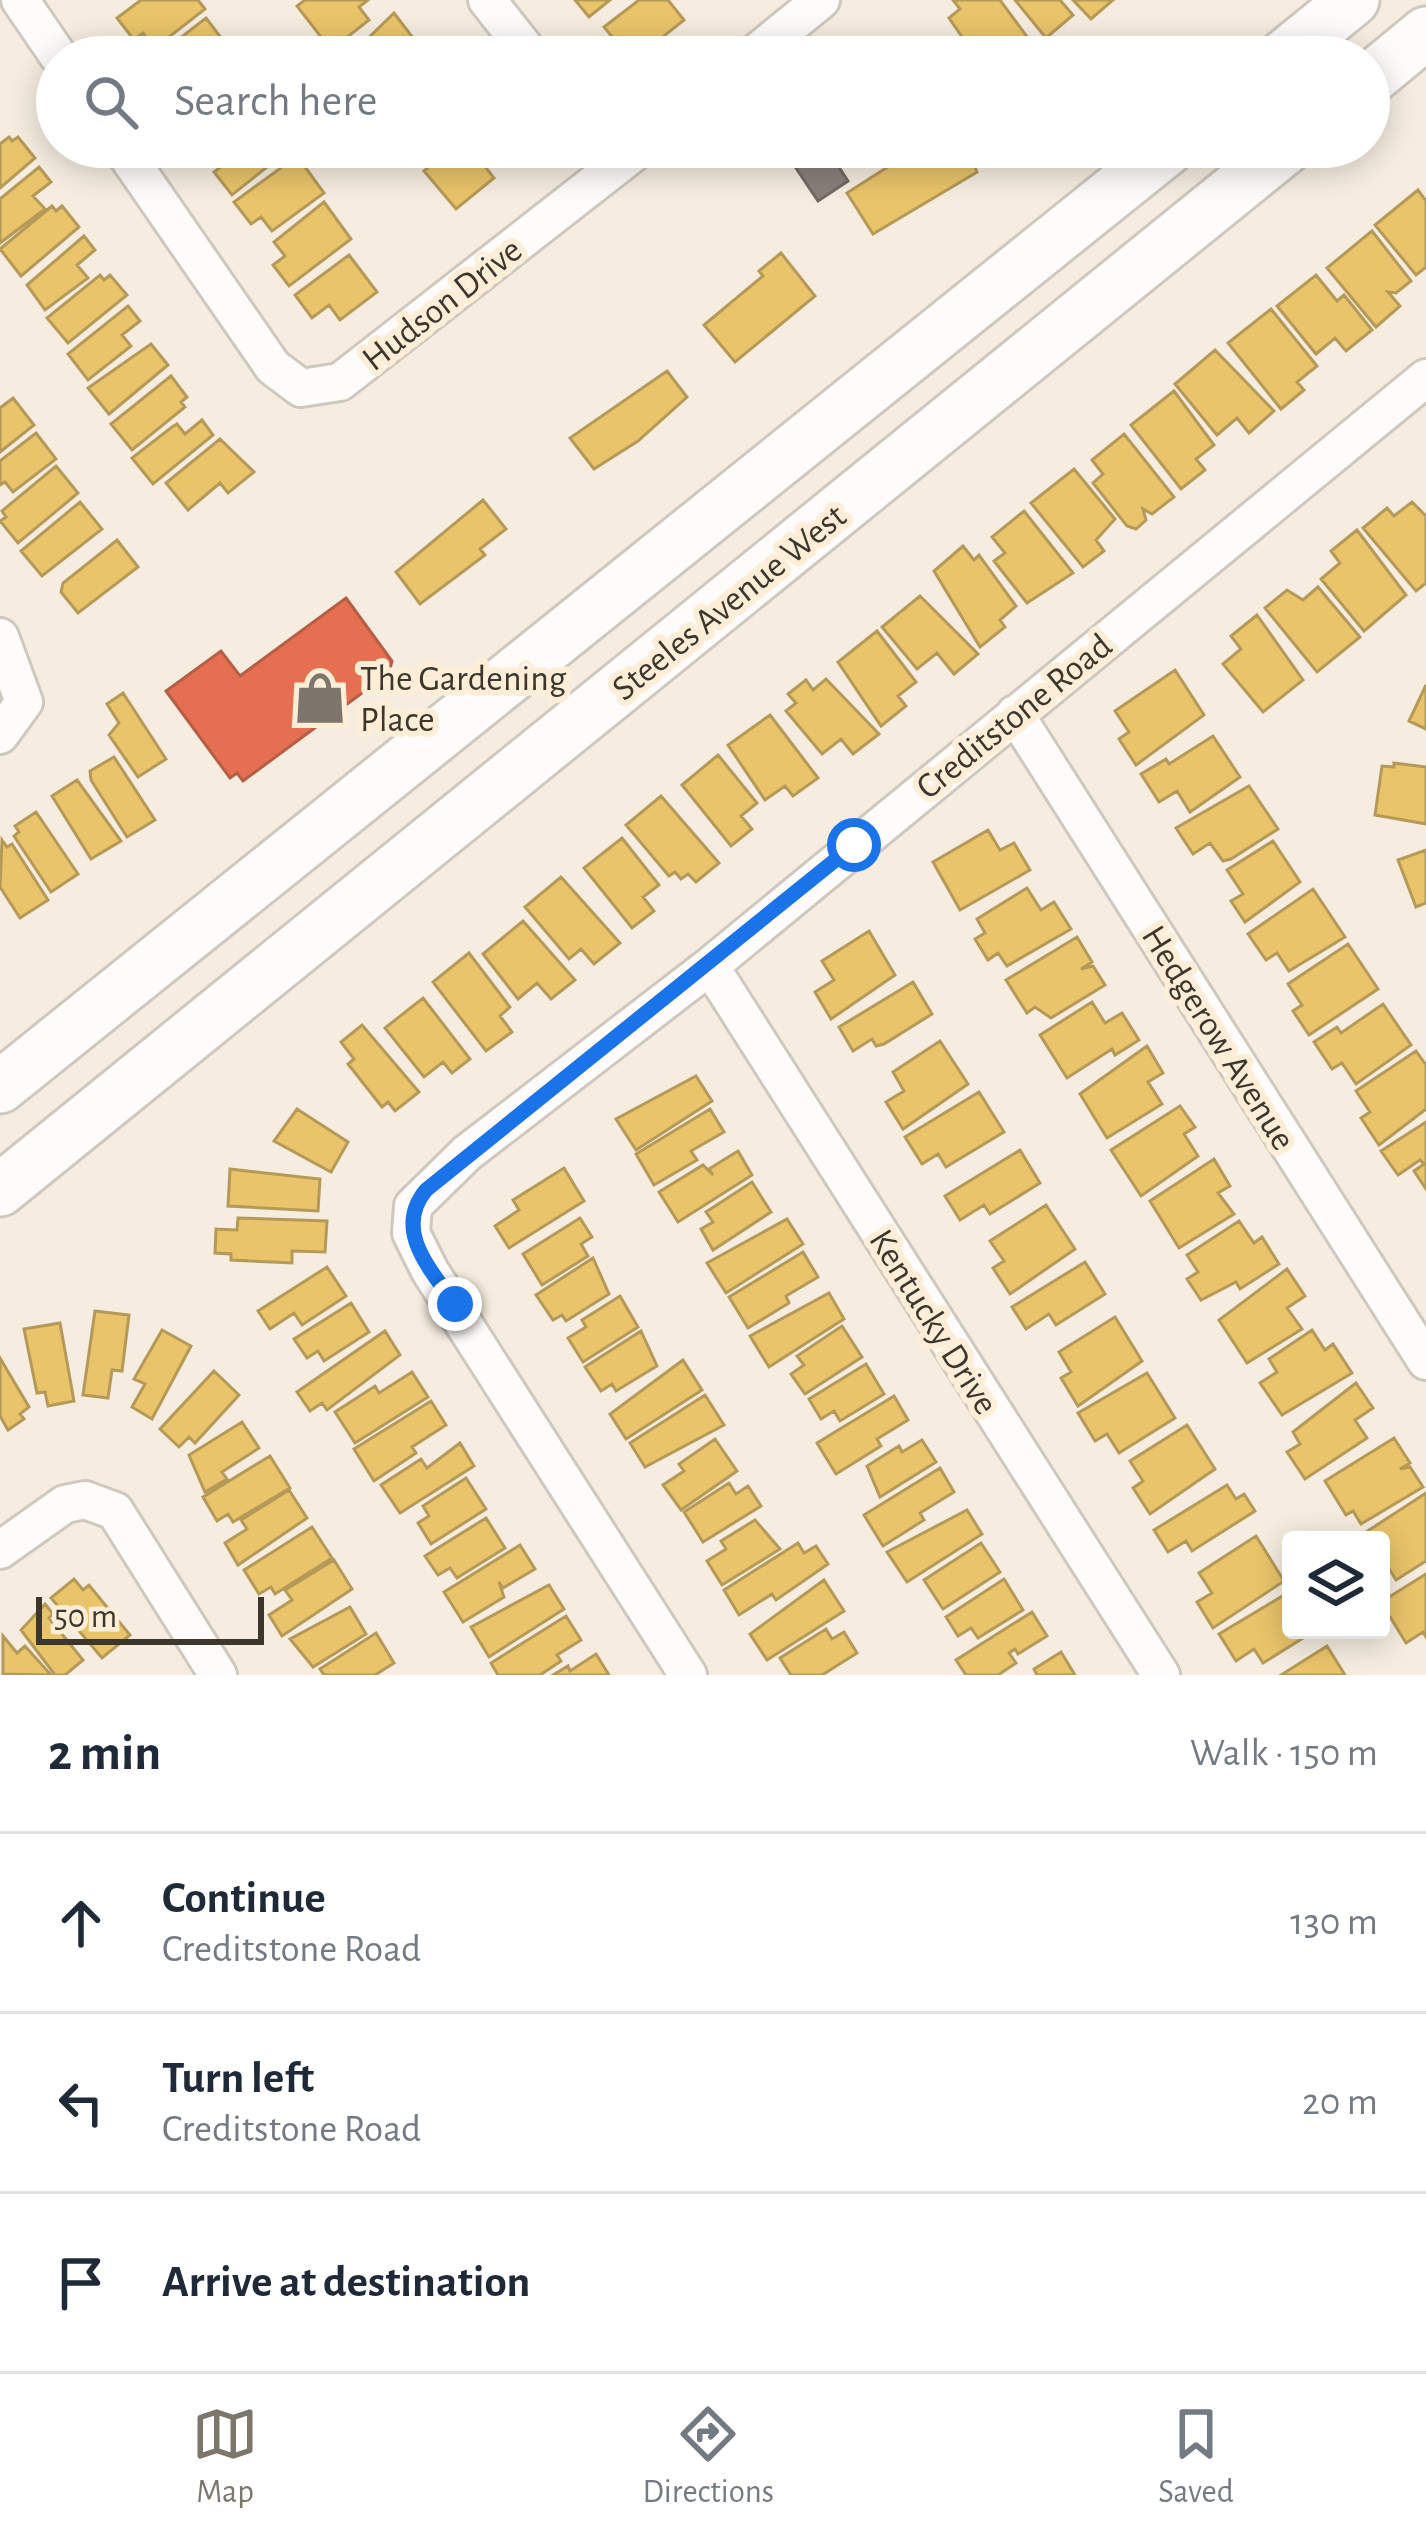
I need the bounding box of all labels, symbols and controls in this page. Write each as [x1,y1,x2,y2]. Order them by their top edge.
search box [36,36,1390,168]
icon: search [78,69,144,135]
text: Search here [174,79,377,124]
street label: Hudson Drive [356,232,529,378]
street label: Steeles Avenue West [606,497,853,707]
street label: Creditstone Road [910,627,1119,806]
place label: The Gardening Place [360,661,567,738]
shop icon: The Gardening Place [291,669,349,727]
route start [827,818,881,872]
street label: Hedgerow Avenue [1135,919,1302,1157]
street label: Kentucky Drive [862,1223,1004,1421]
route end [428,1277,482,1331]
map controls [1282,1531,1390,1639]
button: layers [1282,1531,1390,1639]
scale bar [36,1591,264,1644]
text: 50 m [54,1601,117,1634]
text: 2 min [48,1728,161,1779]
text: Walk · 150 m [1190,1734,1378,1773]
text: Continue [162,1876,326,1921]
icon: ahead [48,1890,114,1956]
text: 130 m [1290,1903,1378,1942]
text: Creditstone Road [162,1930,421,1969]
text: Turn left [162,2056,314,2101]
icon: left [48,2070,114,2136]
text: 20 m [1302,2083,1378,2122]
text: Creditstone Road [162,2110,421,2149]
icon: arrive [48,2250,114,2316]
text: Arrive at destination [162,2260,530,2305]
tab: Map [192,2401,258,2513]
tab: Directions [642,2401,774,2513]
tab: Saved [1158,2401,1234,2513]

